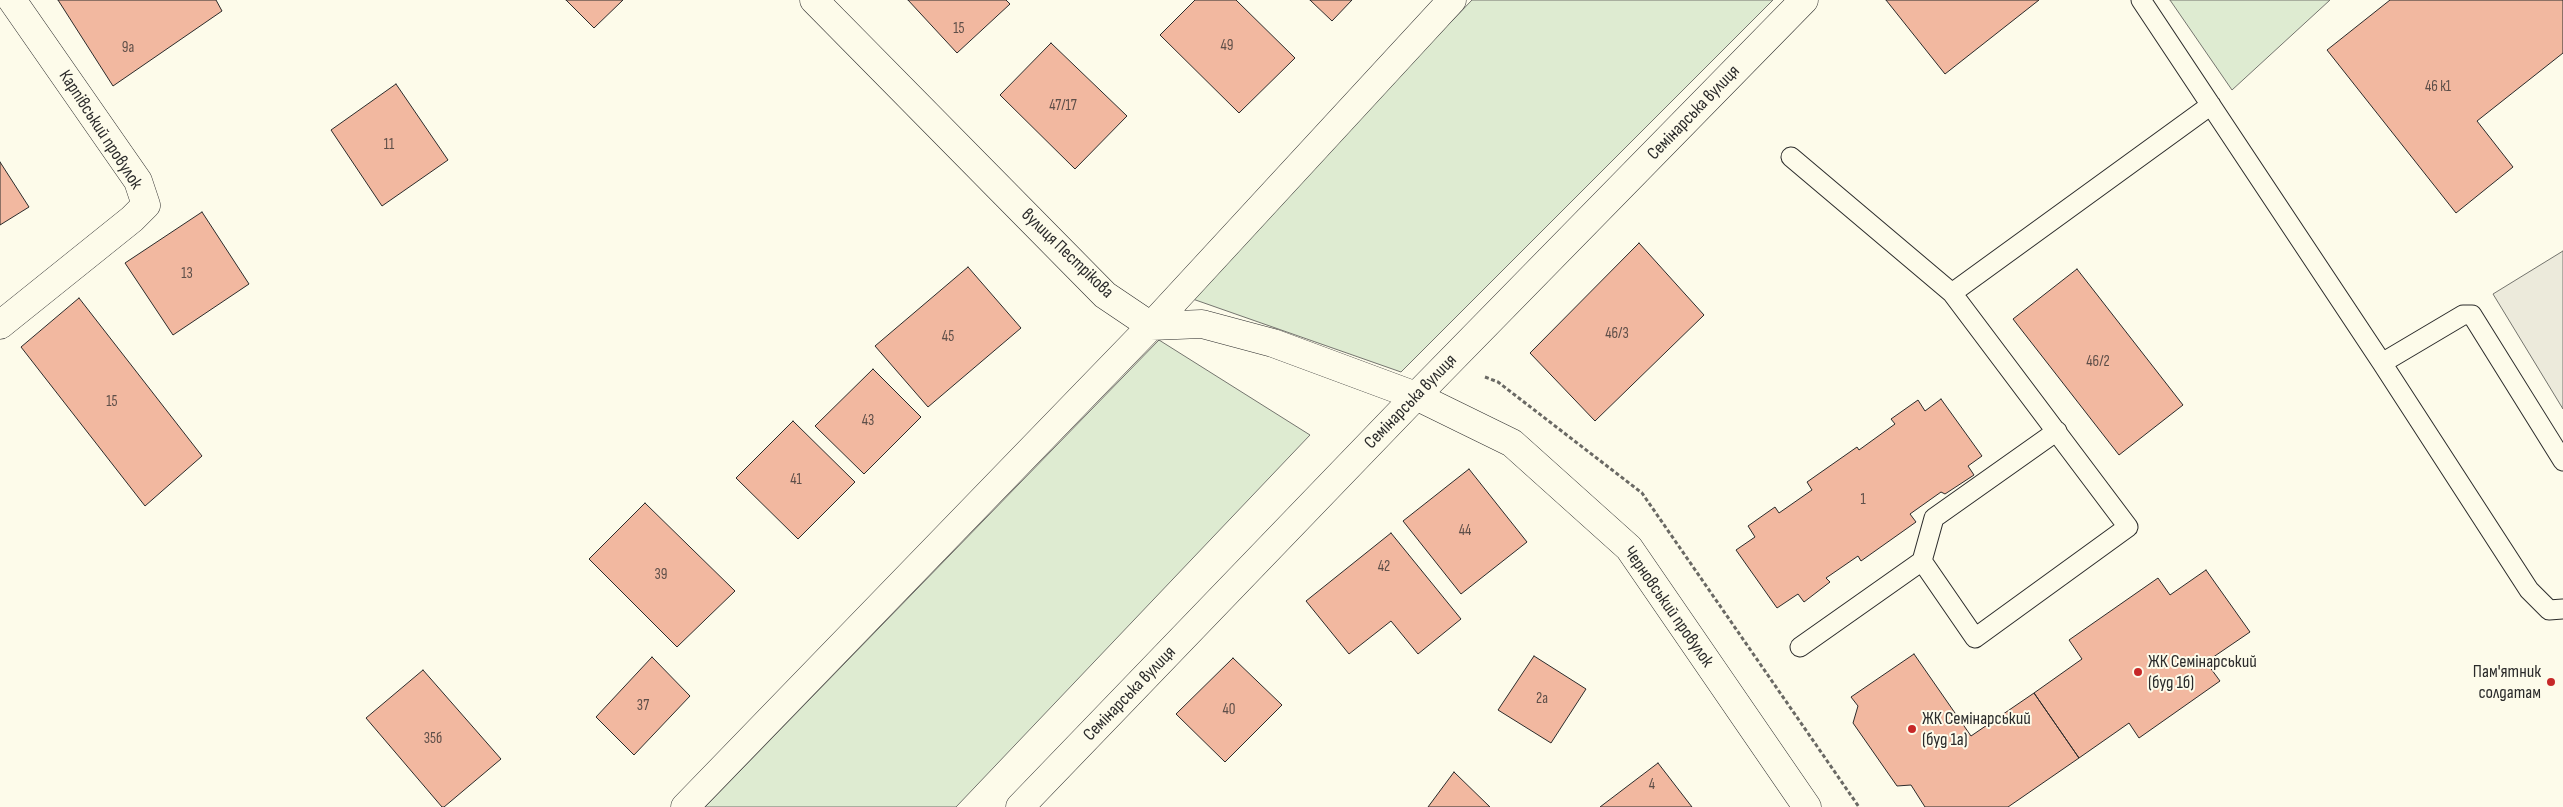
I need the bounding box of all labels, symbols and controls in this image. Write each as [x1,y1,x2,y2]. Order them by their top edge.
house number: 15 [953,20,965,38]
house number: 49 [1221,37,1233,55]
house number: 9а [122,39,134,57]
street label: Семінарська вулиця [1643,61,1745,165]
street label: Карпівський провулок [53,66,147,194]
house number: 46 к1 [2425,78,2451,96]
house number: 47/17 [1049,97,1077,115]
house number: 11 [384,136,394,154]
street label: вулиця Пестрікова [1016,205,1118,303]
house number: 13 [181,265,193,283]
house number: 46/3 [1605,325,1629,343]
house number: 45 [942,328,954,346]
street label: Семінарська вулиця [1360,350,1462,454]
house number: 46/2 [2086,353,2110,371]
house number: 15 [106,393,118,411]
house number: 43 [862,412,874,430]
house number: 41 [790,471,802,489]
house number: 1 [1860,491,1866,509]
house number: 44 [1459,522,1471,540]
street label: Черновський провулок [1618,542,1718,672]
house number: 42 [1378,558,1390,576]
house number: 39 [655,566,667,584]
street label: Семінарська вулиця [1079,642,1181,746]
place label: ЖК Семінарський (буд 1б) [2148,651,2257,694]
place label: Пам'ятник солдатам [2473,661,2541,704]
marker: ЖК Семінарський (буд 1б) [2132,666,2144,678]
marker: Пам'ятник солдатам [2545,676,2557,688]
house number: 2а [1536,690,1548,708]
house number: 37 [637,697,649,715]
house number: 40 [1223,701,1235,719]
place label: ЖК Семінарський (буд 1а) [1922,708,2031,751]
marker: ЖК Семінарський (буд 1а) [1906,723,1918,735]
house number: 35б [424,730,442,748]
house number: 4 [1649,776,1655,794]

